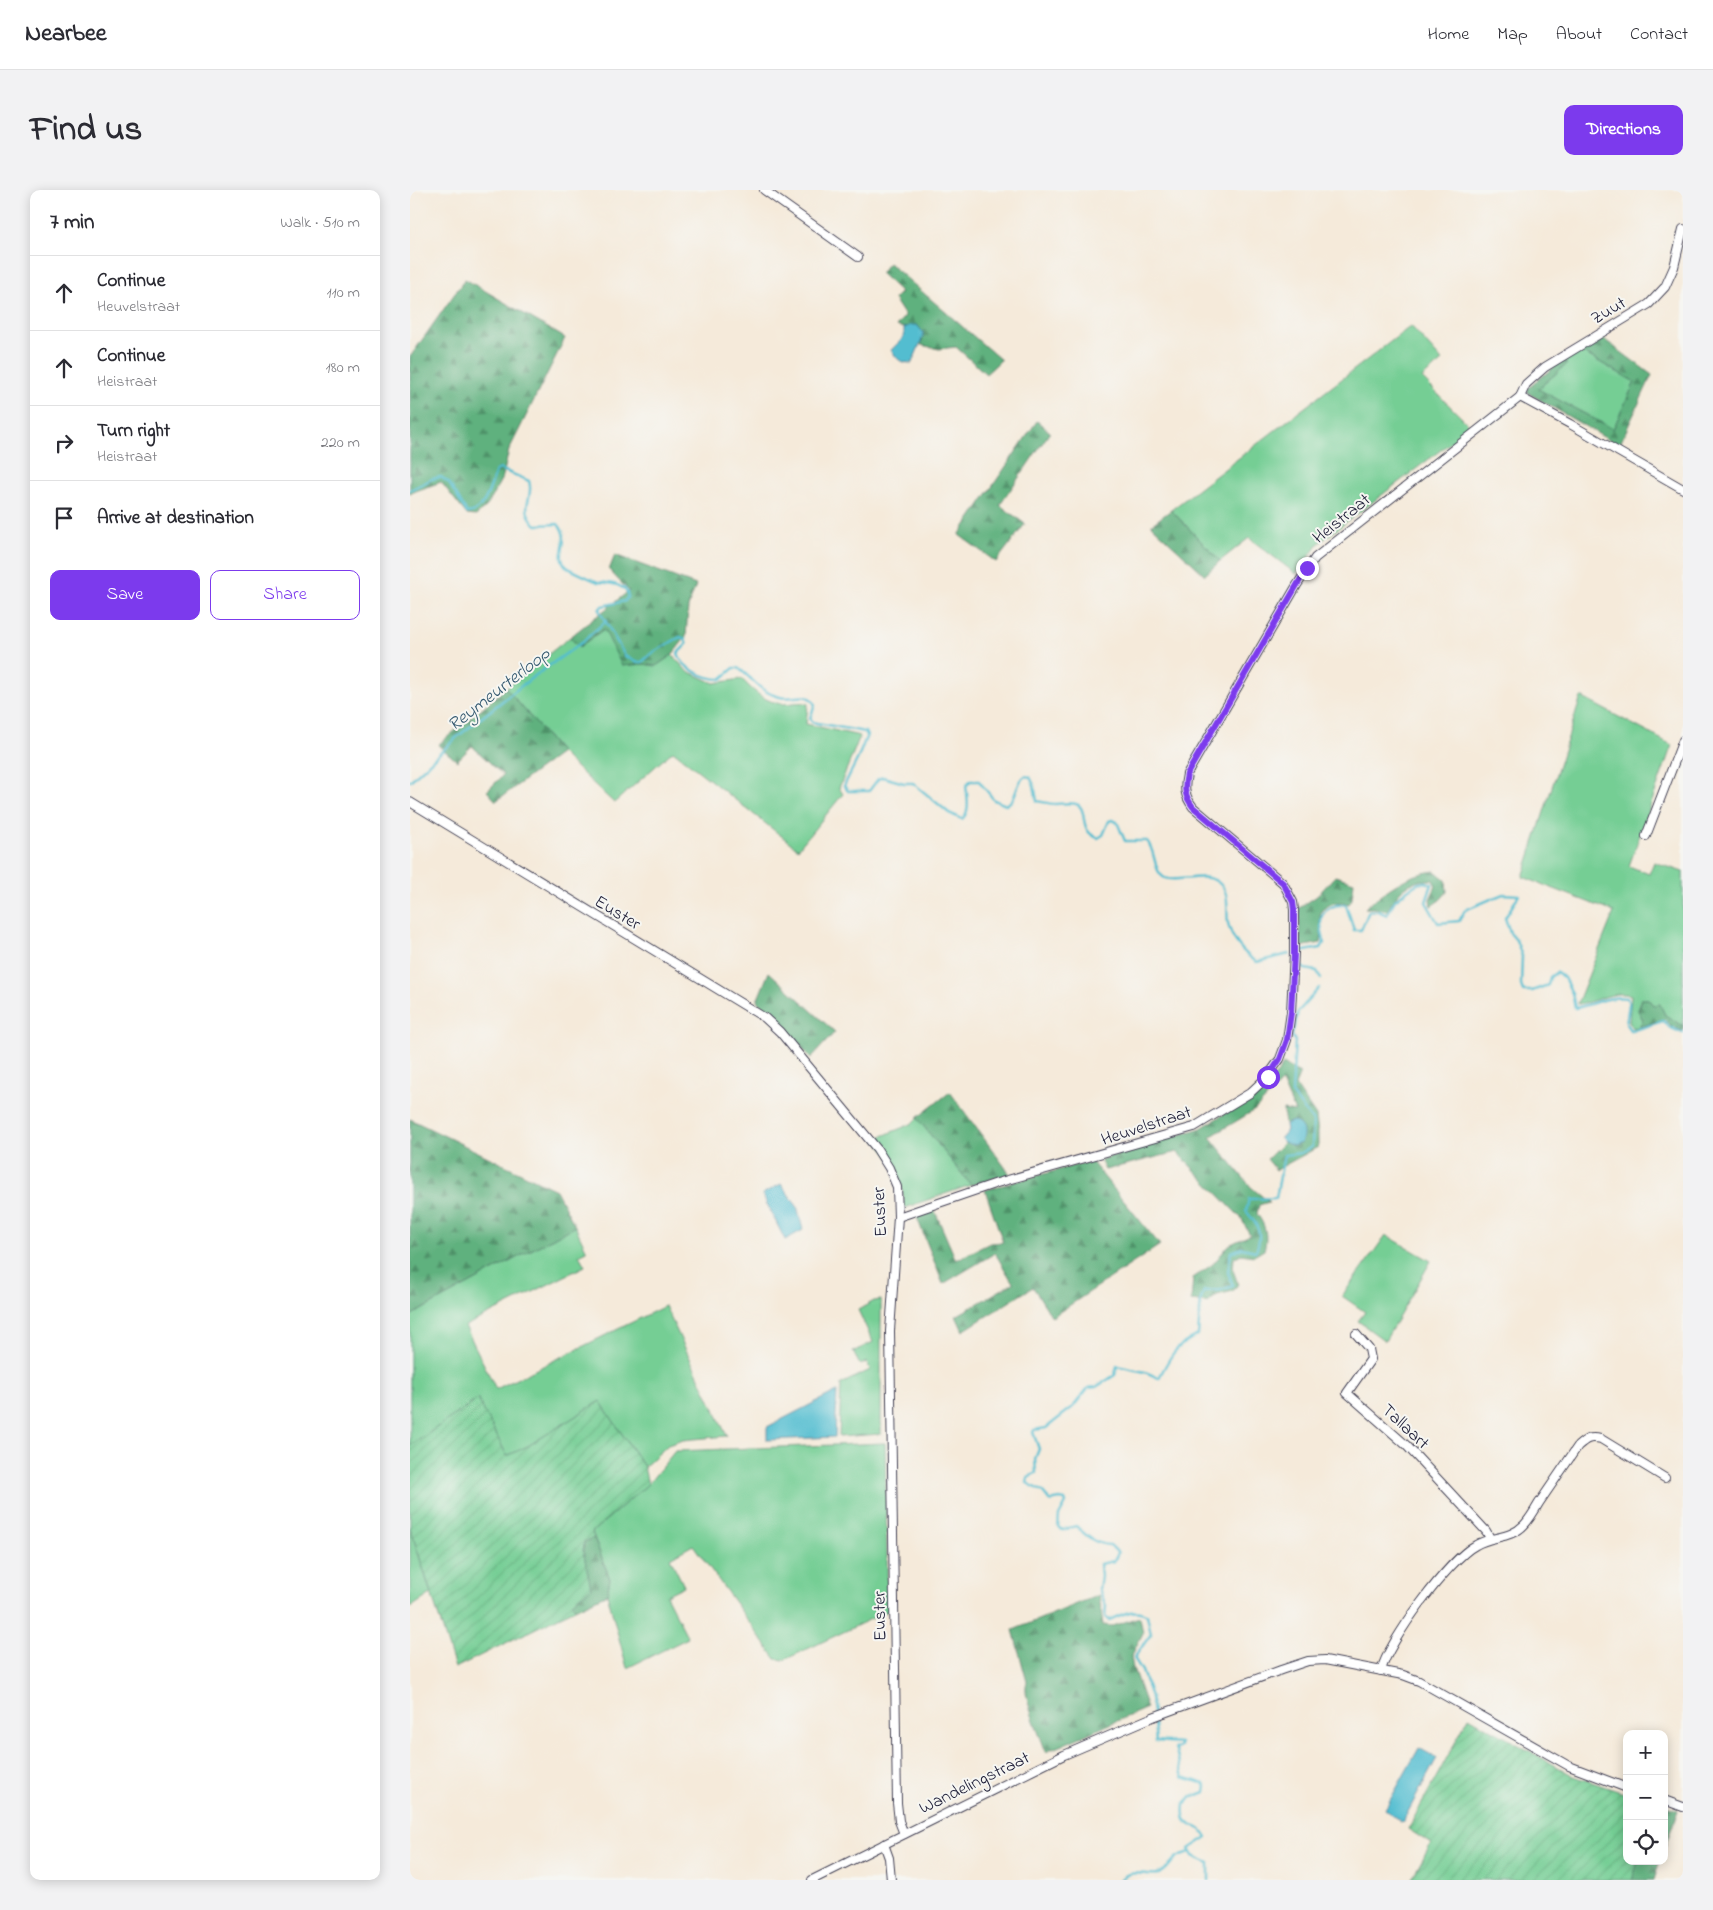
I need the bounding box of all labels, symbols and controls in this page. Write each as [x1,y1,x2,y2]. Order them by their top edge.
text: Nearbee [25,17,107,52]
text: Home [1428,22,1469,48]
text: Map [1497,22,1528,48]
text: About [1556,22,1602,48]
text: Contact [1630,22,1688,48]
text: Find us [30,105,142,156]
button: Directions [1564,105,1683,155]
text: 7 min [50,208,94,238]
text: Walk · 510 m [280,211,360,235]
text: Continue [97,268,165,295]
icon: ahead [50,279,78,307]
text: 110 m [326,281,360,305]
street label: Zuut [1587,291,1631,332]
text: Heuvelstraat [97,295,180,319]
text: Continue [97,343,165,370]
icon: ahead [50,354,78,382]
text: 180 m [326,356,360,380]
text: Heistraat [97,370,157,394]
text: Turn right [97,418,170,445]
icon: right [50,429,78,457]
text: 220 m [321,431,360,455]
text: Heistraat [97,445,157,469]
street label: Heistraat [1308,488,1377,551]
icon: arrive [50,504,78,532]
text: Arrive at destination [97,505,254,532]
route end [1296,557,1319,580]
button: Save [50,570,200,620]
button: Share [210,570,360,620]
water label: Reymeurterloop [443,641,557,739]
street label: Euster [589,890,645,938]
route start [1257,1066,1280,1089]
street label: Heuvelstraat [1098,1100,1195,1154]
street label: Euster [867,1186,895,1238]
street label: Tallaart [1375,1398,1434,1456]
street label: Euster [868,1590,894,1641]
map controls [1623,1730,1668,1865]
button: + [1623,1730,1668,1775]
street label: Wandelingstraat [915,1746,1035,1823]
button: − [1623,1775,1668,1820]
button: locate [1623,1820,1668,1865]

